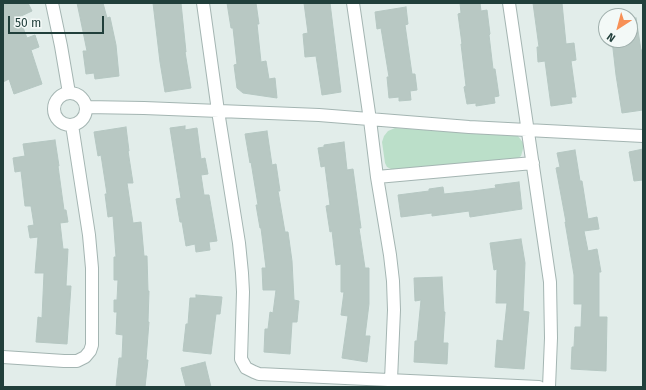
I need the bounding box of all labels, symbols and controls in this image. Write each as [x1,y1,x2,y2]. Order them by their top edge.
scale bar [10,8,106,34]
north arrow [598,8,638,48]
text: 50 m [15,16,41,30]
text: N [604,30,618,45]

